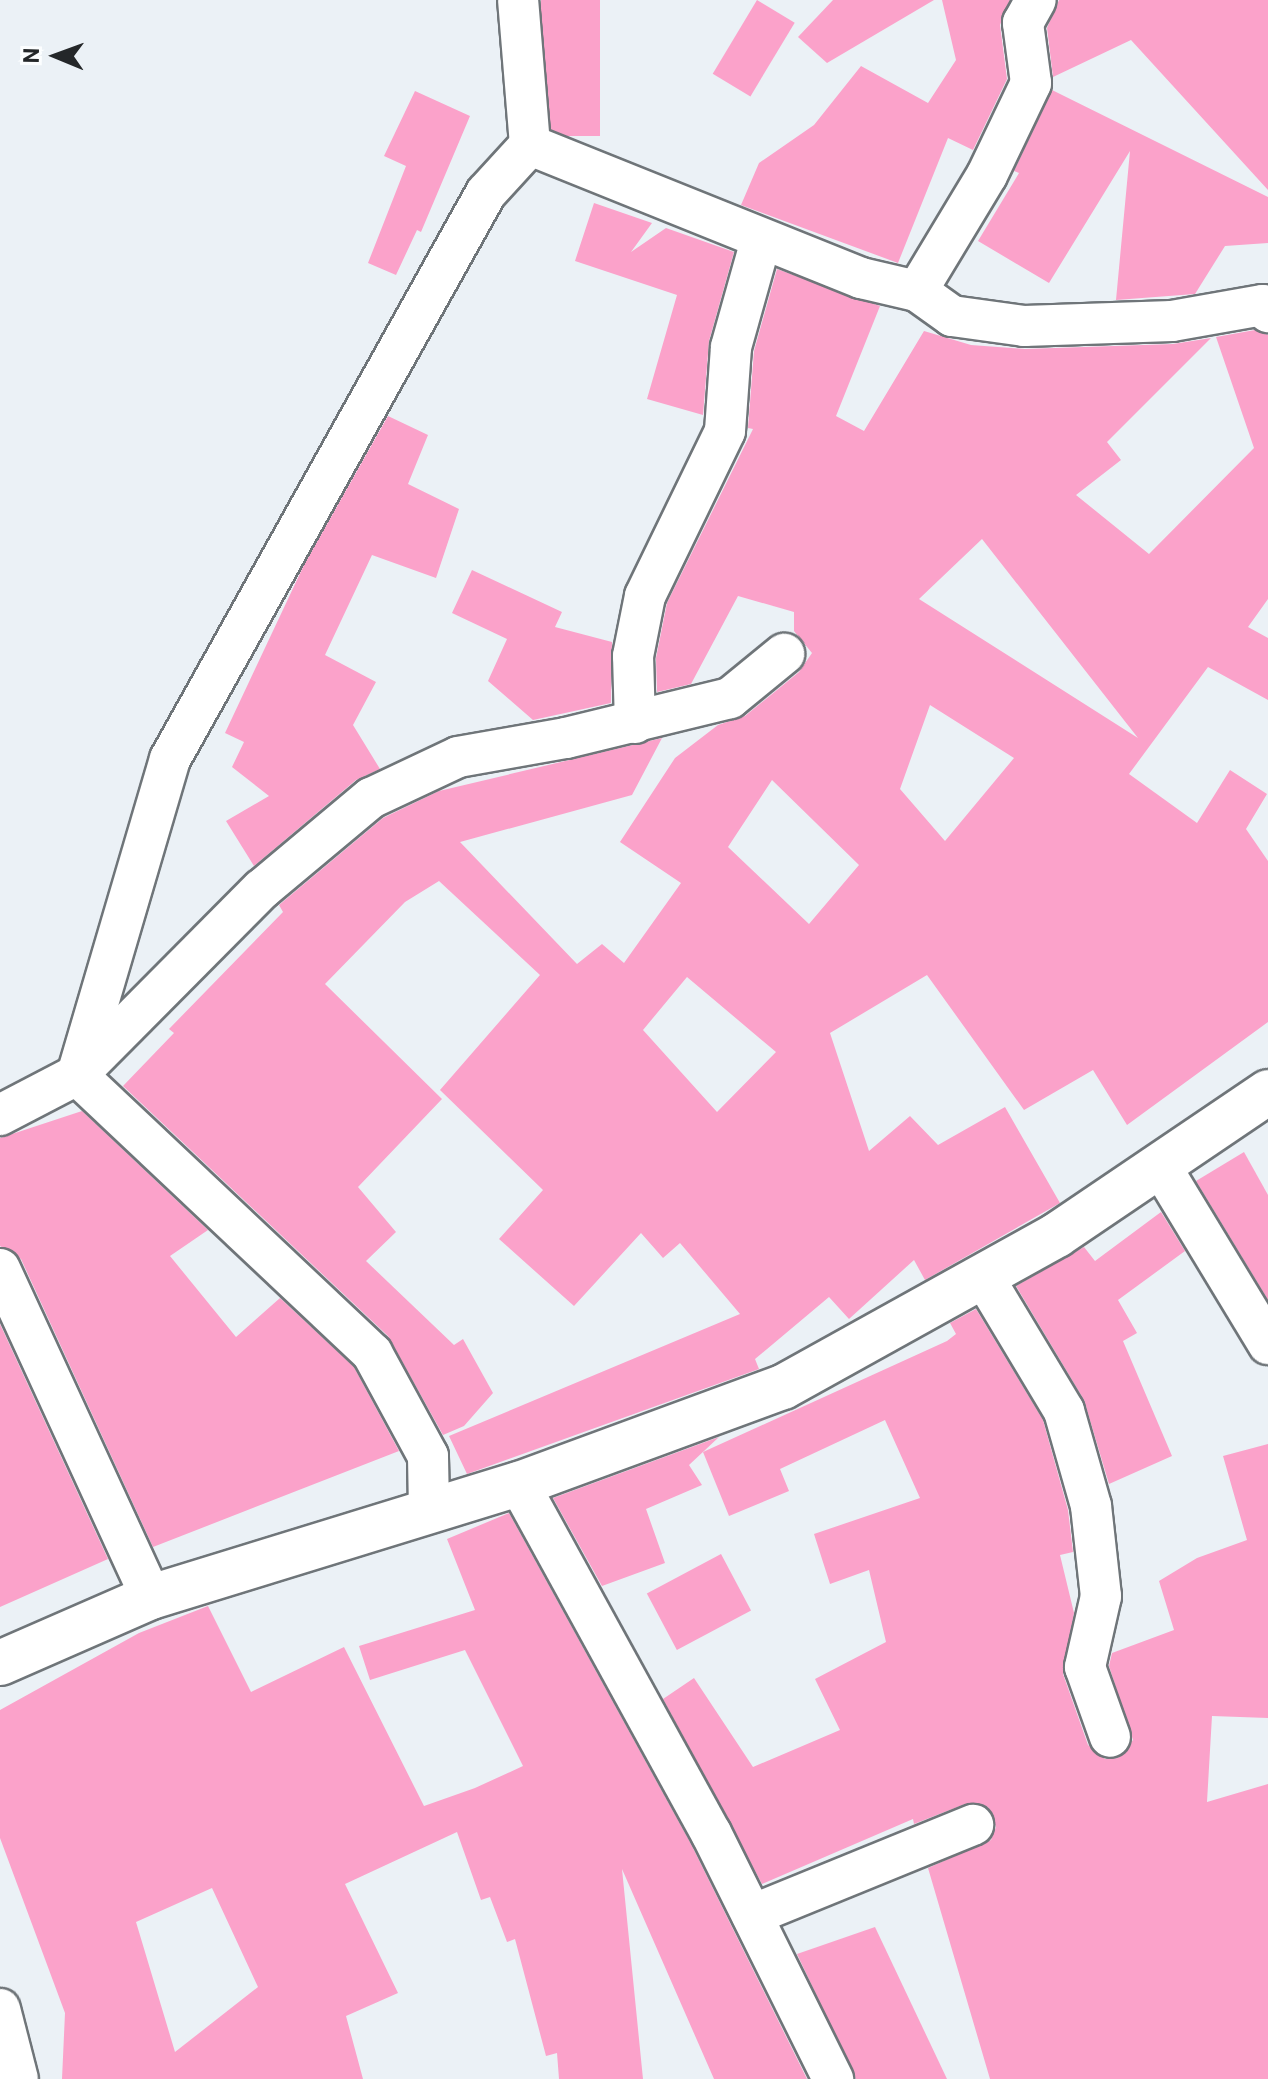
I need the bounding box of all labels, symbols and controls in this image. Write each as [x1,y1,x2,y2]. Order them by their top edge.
north arrow [16,16,96,96]
text: N [19,48,44,64]

